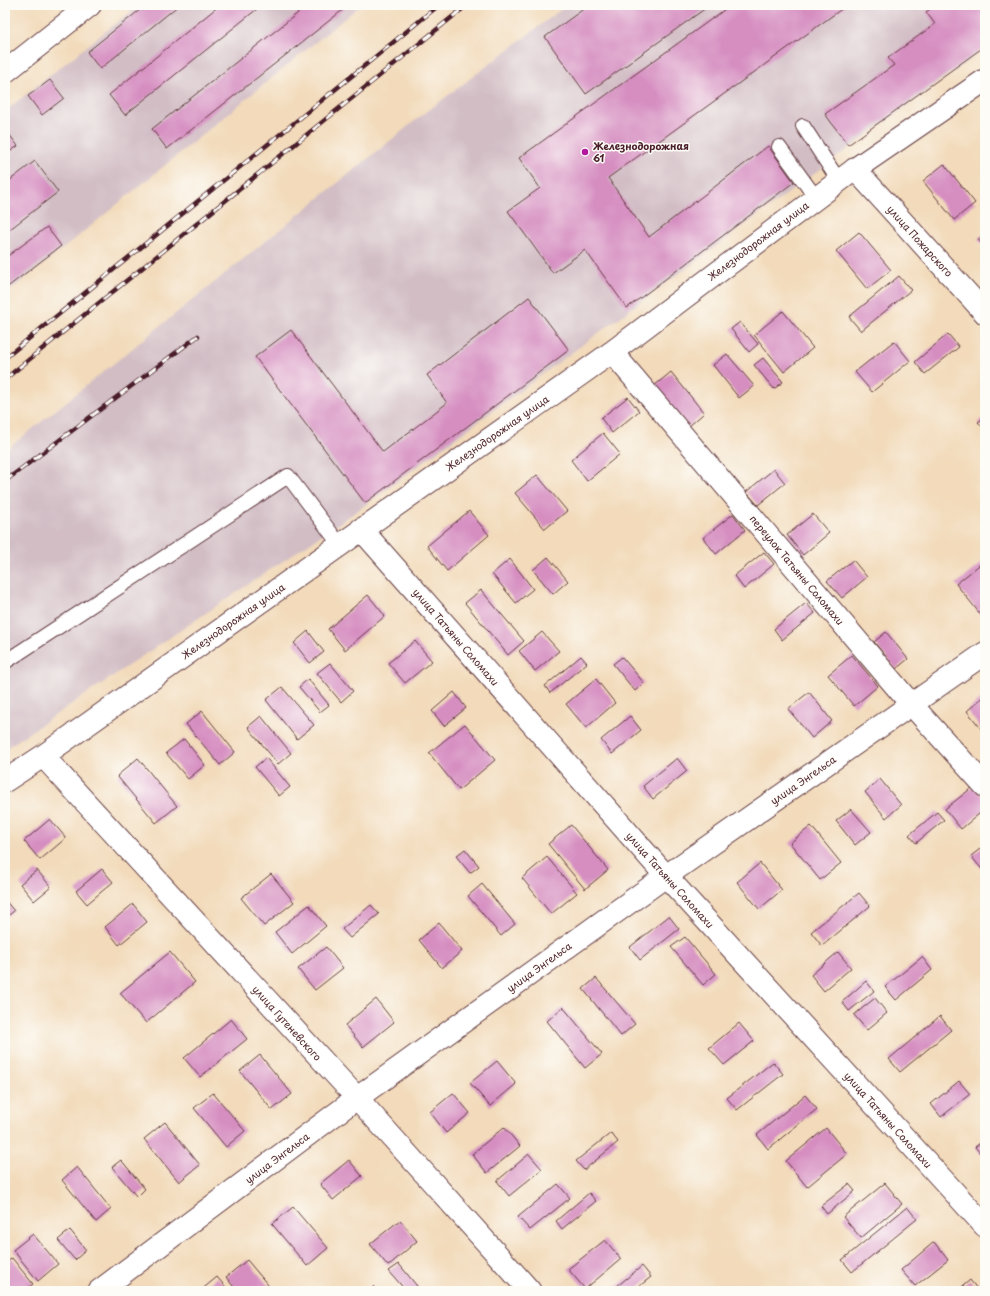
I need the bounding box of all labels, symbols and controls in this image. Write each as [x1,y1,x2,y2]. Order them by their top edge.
place label: Железнодорожная 61 [593,138,689,165]
marker: Железнодорожная 61 [580,147,590,157]
street label: Железнодорожная улица [704,197,812,284]
street label: улица Пожарского [884,202,957,280]
street label: Железнодорожная улица [442,391,552,474]
street label: переулок Татьяны Соломахи [746,511,848,629]
street label: Железнодорожная улица [178,579,288,662]
street label: улица Татьяны Соломахи [410,585,503,689]
street label: улица Энгельса [767,751,839,808]
street label: улица Татьяны Соломахи [623,828,718,931]
street label: улица Энгельса [503,937,575,995]
street label: улица Гутеневского [249,982,326,1064]
street label: улица Татьяны Соломахи [841,1068,936,1171]
street label: улица Энгельса [241,1128,313,1187]

